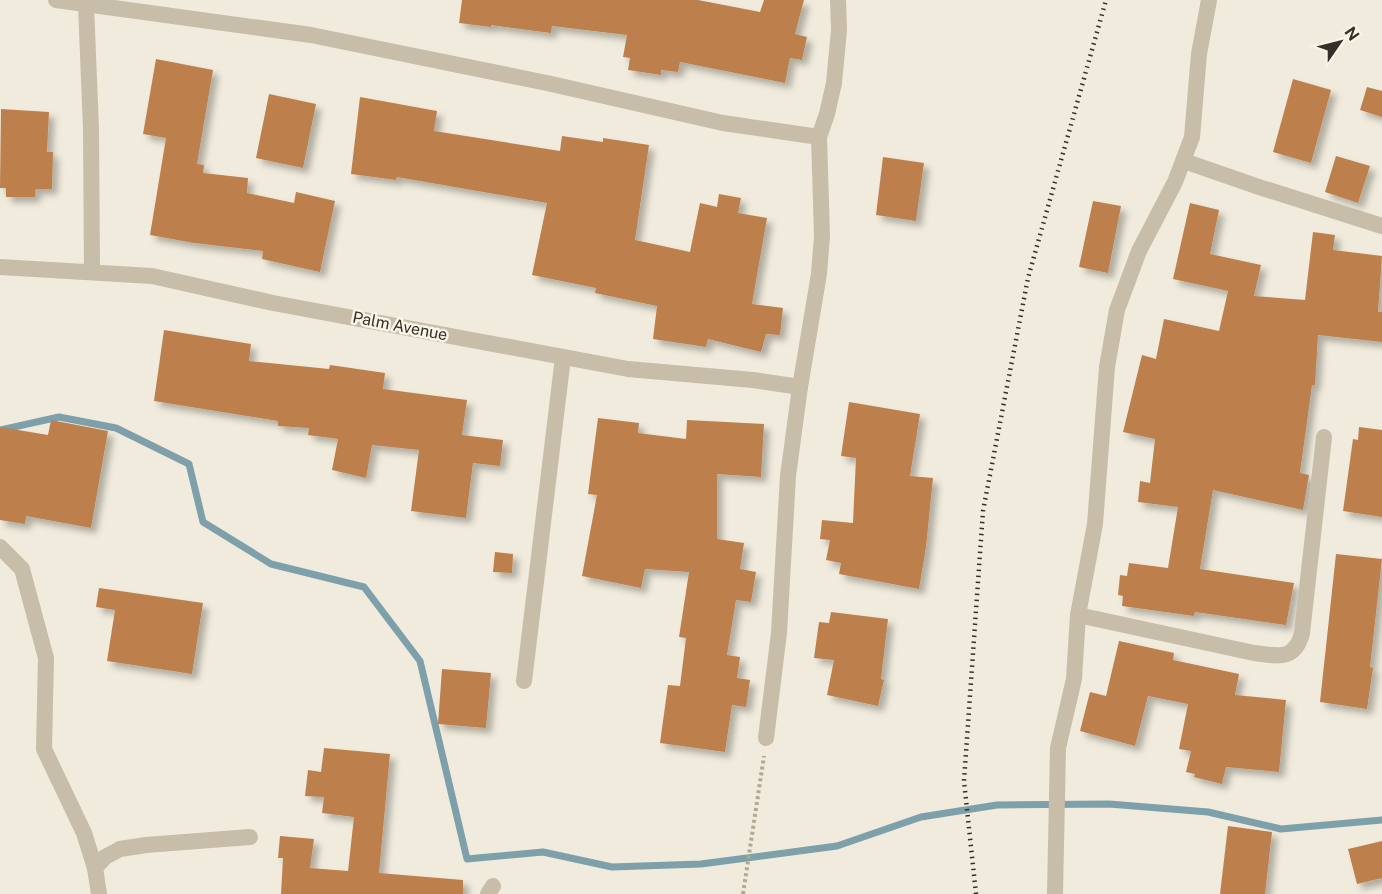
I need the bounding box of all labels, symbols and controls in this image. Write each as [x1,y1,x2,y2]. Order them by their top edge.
north arrow [1310,12,1370,72]
text: N [1341,23,1363,44]
street label: Palm Avenue [351,307,449,345]

